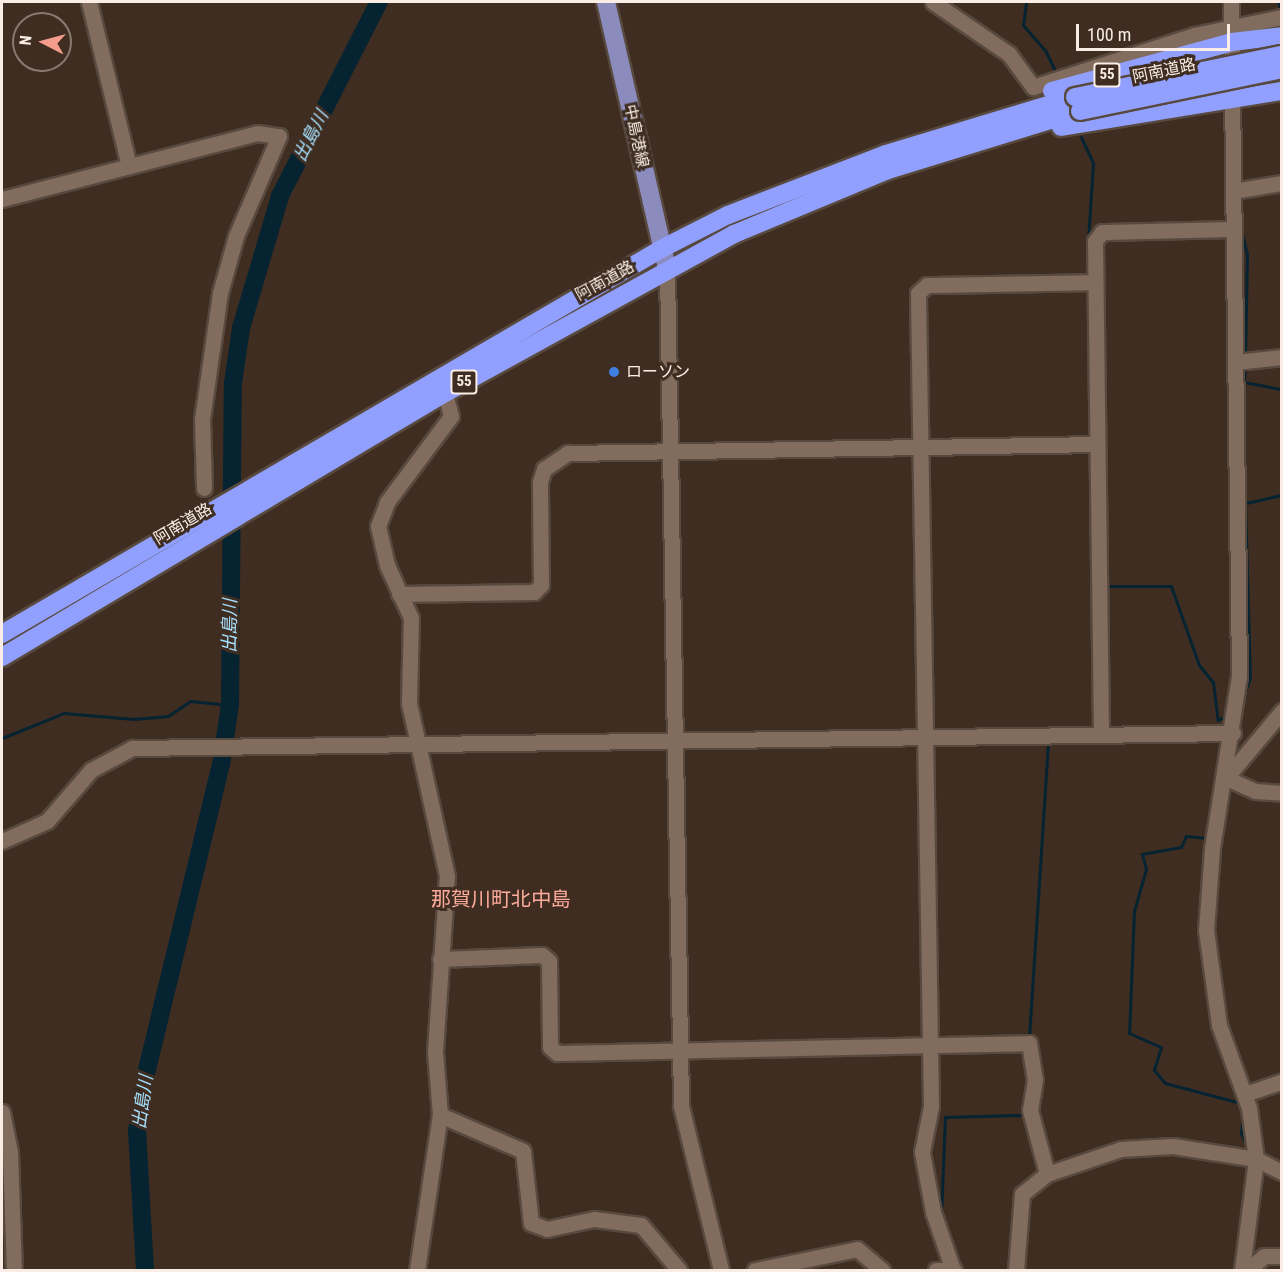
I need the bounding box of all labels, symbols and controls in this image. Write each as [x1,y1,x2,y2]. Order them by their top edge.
north arrow [12,12,72,72]
scale bar [1079,12,1234,50]
text: 100 m [1087,24,1131,45]
text: N [16,34,36,46]
street label: 阿南道路 [1131,55,1197,87]
road number: 55 [1092,63,1122,87]
street label: 中島港線 [620,103,652,169]
water label: 出島川 [289,107,333,165]
street label: 阿南道路 [572,257,638,305]
place label: ローソン [626,362,690,382]
marker: ローソン [607,365,621,379]
road number: 55 [449,370,479,394]
street label: 阿南道路 [151,499,215,549]
water label: 出島川 [219,599,241,653]
district label: 那賀川町北中島 [431,887,571,911]
water label: 出島川 [129,1074,157,1130]

